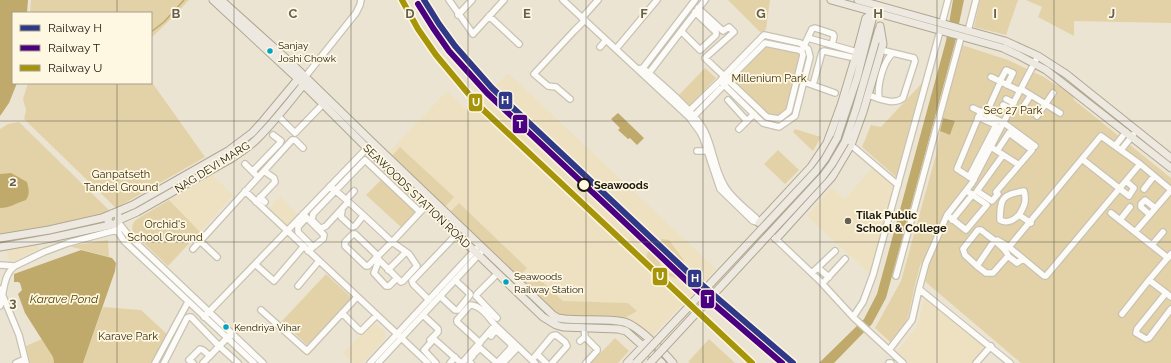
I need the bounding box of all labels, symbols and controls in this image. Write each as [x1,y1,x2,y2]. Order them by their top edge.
text: B [172,6,181,21]
text: C [289,6,298,21]
text: D [405,6,415,21]
text: E [523,6,531,21]
text: F [640,6,648,21]
text: G [756,6,766,21]
text: H [873,6,883,21]
text: I [993,6,997,21]
text: J [1109,6,1115,21]
legend [12,12,152,84]
text: Railway H [48,21,102,35]
place label: Sanjay Joshi Chowk [278,40,337,64]
text: Railway T [48,41,101,55]
marker: Sanjay Joshi Chowk [265,46,275,56]
text: Railway U [48,61,102,75]
park label: Millenium Park [731,72,807,85]
line badge: H [498,91,513,110]
line badge: U [468,93,483,112]
text: H [501,94,509,107]
text: U [472,96,480,109]
park label: Sec 27 Park [984,104,1043,117]
line badge: T [512,114,528,134]
text: T [517,118,524,131]
street label: NAG DEVI MARG [172,139,252,196]
street label: SEAWOODS STATION ROAD [360,142,473,251]
park label: Ganpatseth Tandel Ground [84,168,158,194]
text: 2 [9,174,17,189]
marker: Seawoods [577,178,591,192]
place label: Seawoods [594,179,649,192]
place label: Tilak Public School & College [856,209,947,235]
marker: Tilak Public School & College [843,216,853,226]
park label: Orchid's School Ground [127,218,203,244]
line badge: U [652,267,668,286]
line badge: H [687,269,702,288]
text: U [656,270,664,283]
place label: Seawoods Railway Station [514,271,584,295]
text: H [691,272,699,285]
marker: Seawoods Railway Station [501,277,511,287]
line badge: T [700,289,715,309]
water label: Karave Pond [30,292,99,306]
text: T [705,293,712,306]
text: 3 [9,295,17,310]
marker: Kendriya Vihar [221,322,231,332]
place label: Kendriya Vihar [234,322,301,333]
park label: Karave Park [98,330,158,343]

